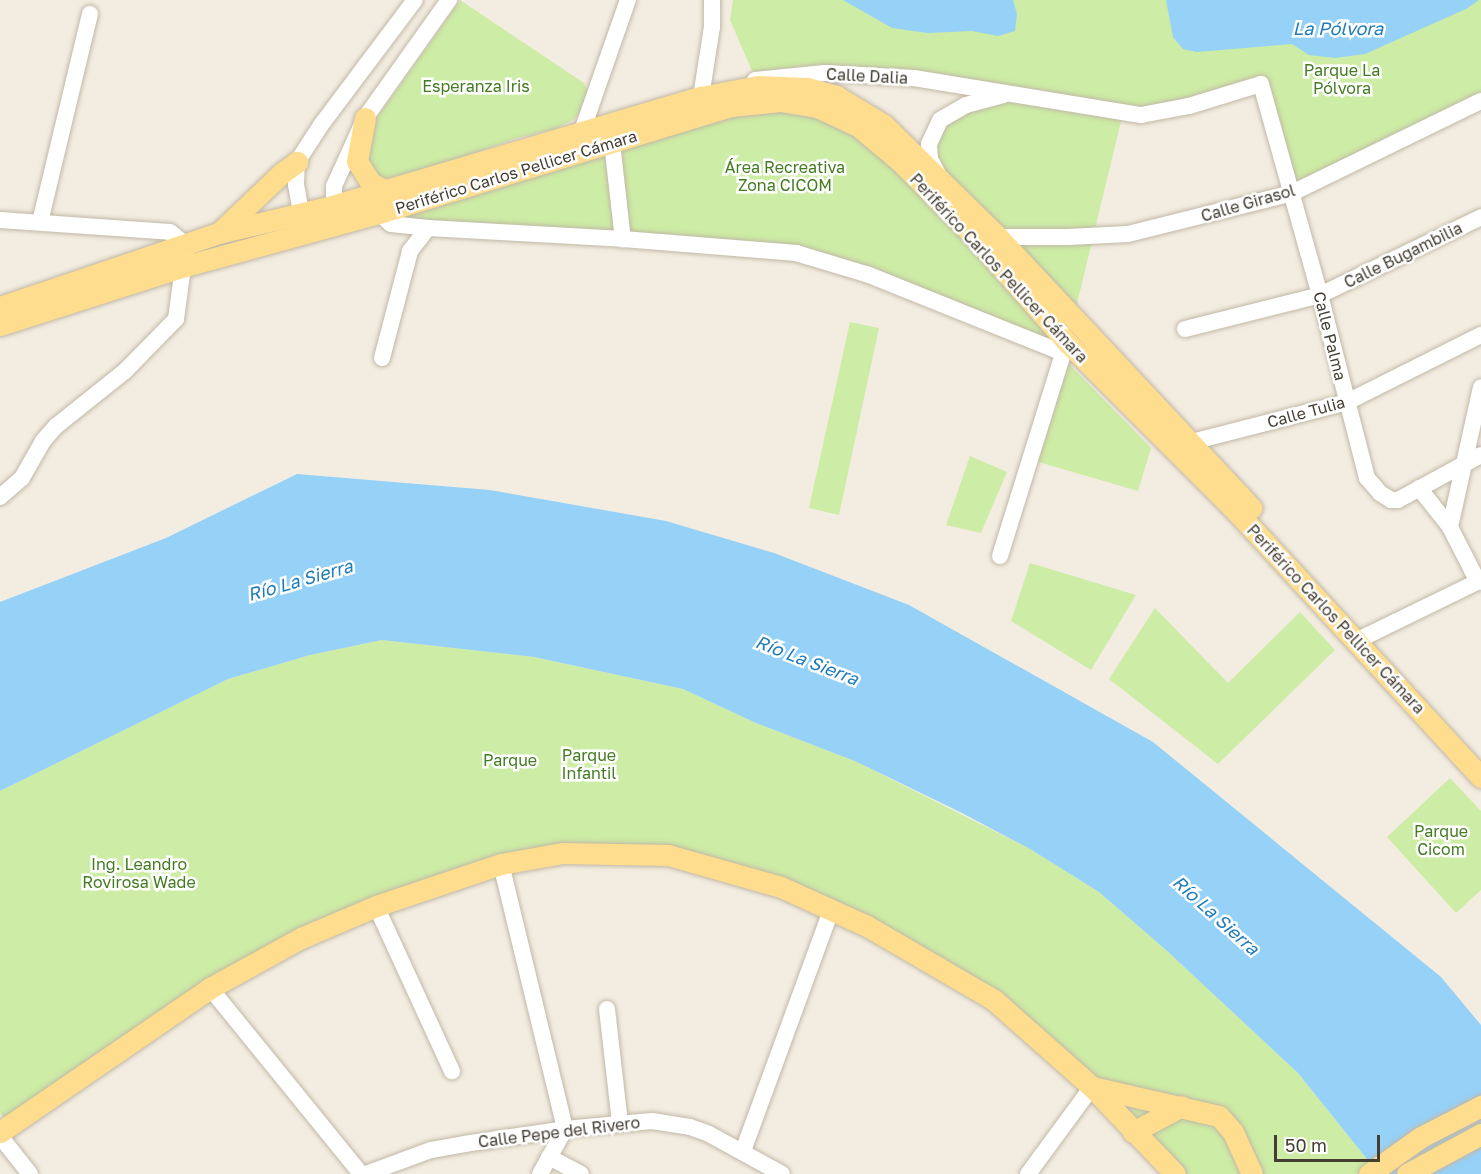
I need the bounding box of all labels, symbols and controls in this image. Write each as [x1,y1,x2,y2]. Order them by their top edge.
water label: La Pólvora [1293,17,1383,39]
park label: Parque La Pólvora [1304,60,1380,98]
street label: Calle Dalia [826,64,908,88]
park label: Esperanza Iris [422,76,530,96]
street label: Periférico Carlos Pellicer Cámara [393,126,639,218]
park label: Área Recreativa Zona CICOM [725,157,845,195]
street label: Periférico Carlos Pellicer Cámara [906,169,1092,367]
street label: Calle Girasol [1199,180,1297,226]
street label: Calle Bugambilia [1341,218,1465,292]
street label: Calle Palma [1310,290,1350,382]
street label: Calle Tulia [1265,392,1347,432]
street label: Periférico Carlos Pellicer Cámara [1243,520,1429,718]
water label: Río La Sierra [245,555,355,605]
water label: Río La Sierra [753,631,861,689]
park label: Parque Infantil [562,745,616,783]
park label: Parque [483,750,537,770]
park label: Parque Cicom [1414,821,1468,859]
park label: Ing. Leandro Rovirosa Wade [82,854,196,892]
water label: Río La Sierra [1169,871,1263,959]
street label: Calle Pepe del Rivero [477,1113,641,1151]
scale bar [1277,1123,1384,1161]
text: 50 m [1285,1134,1327,1156]

